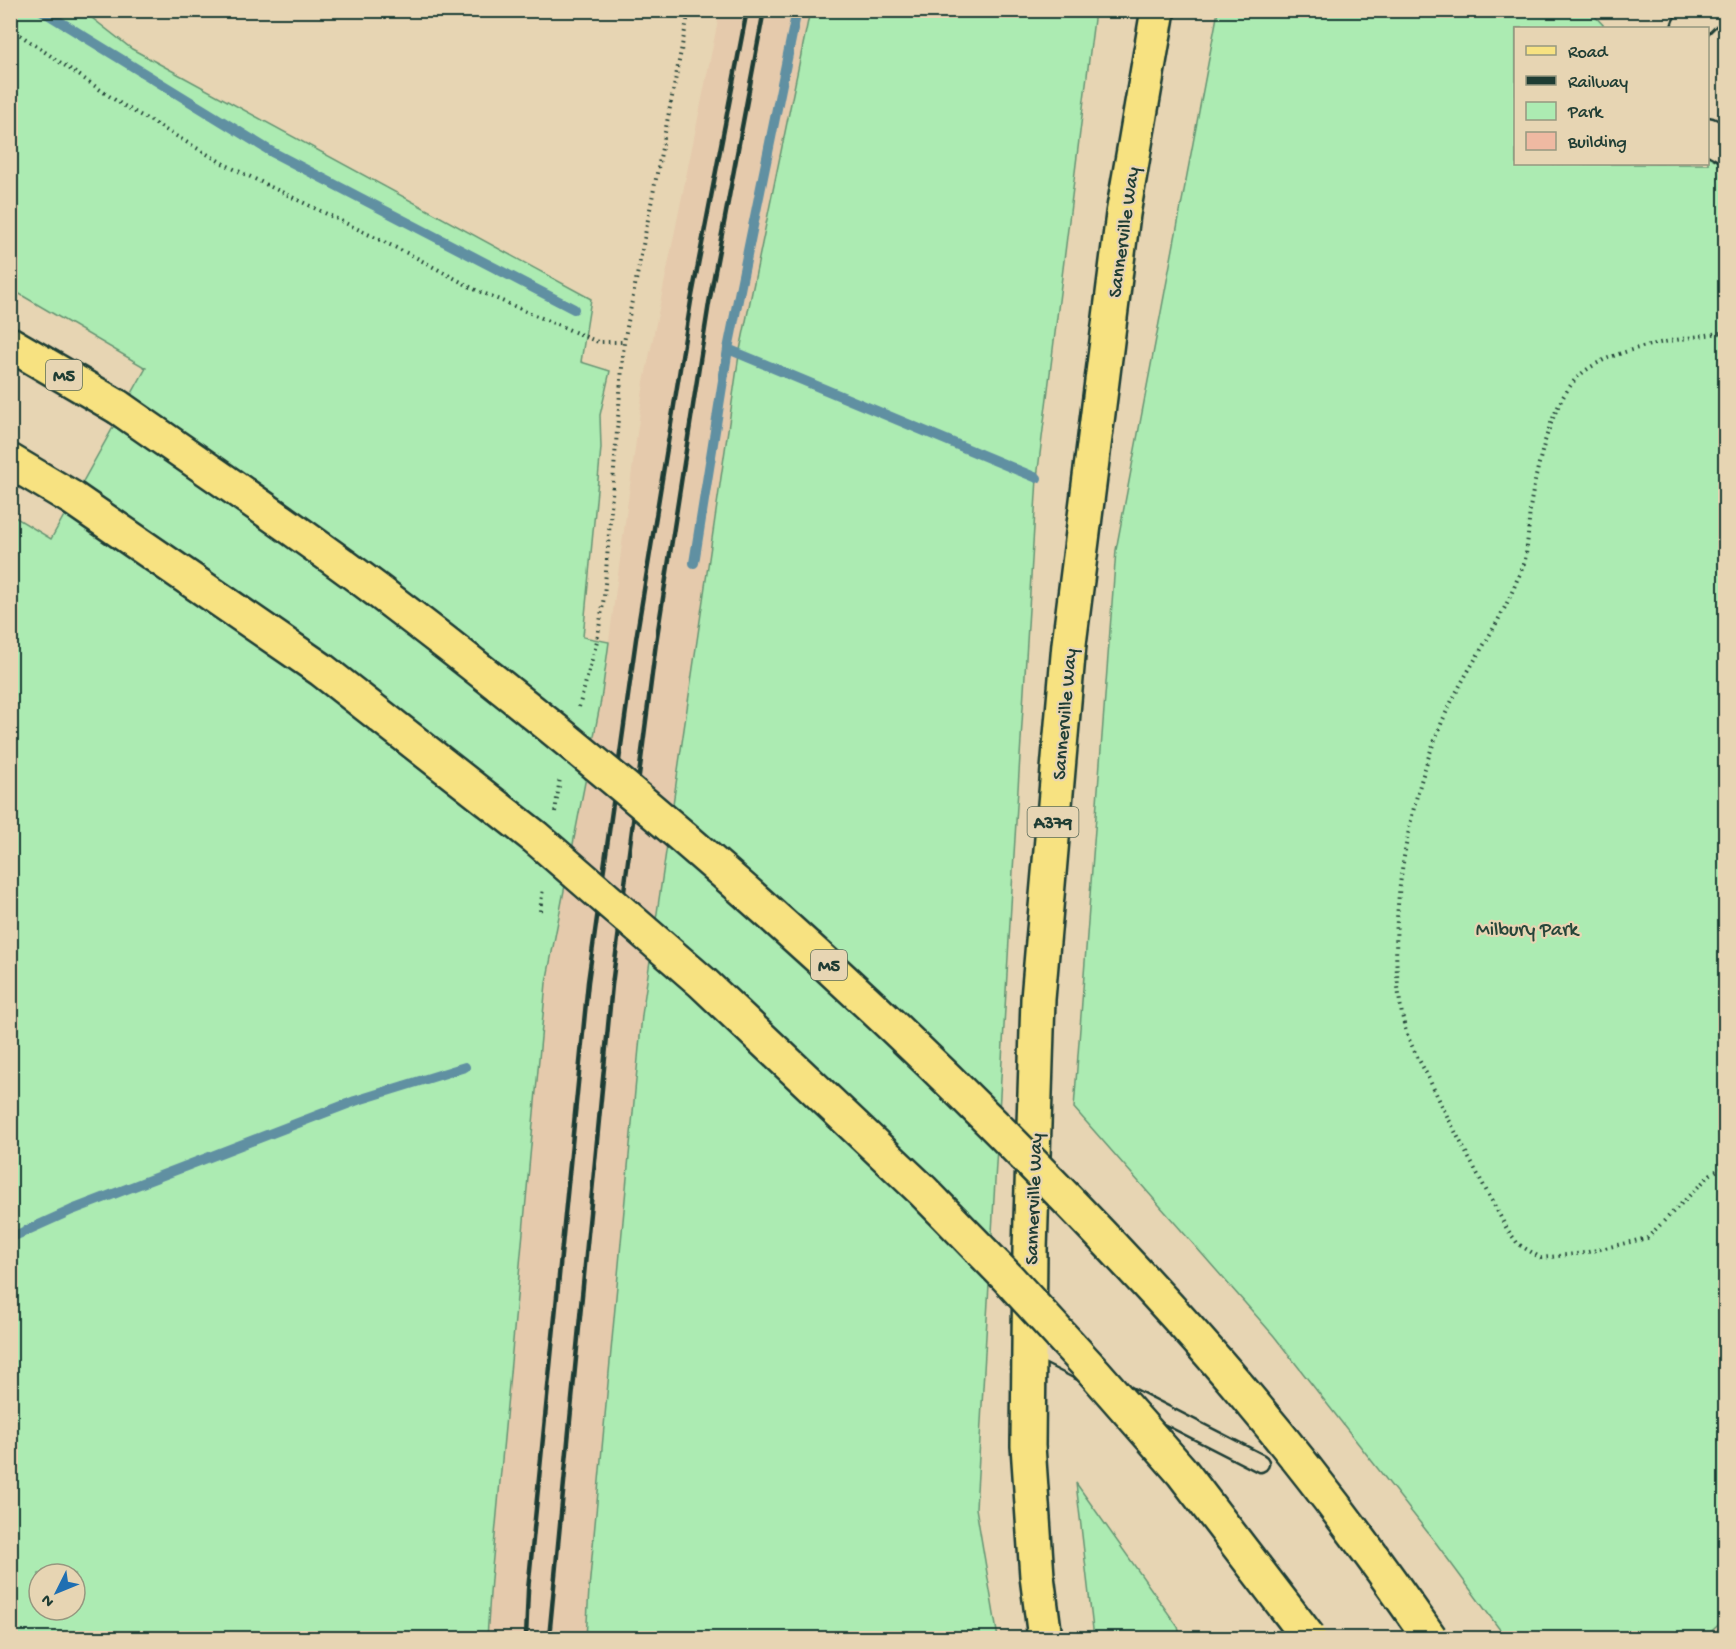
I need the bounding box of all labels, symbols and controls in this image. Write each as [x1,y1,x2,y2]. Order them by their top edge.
legend [1514,27,1709,165]
text: Road [1568,43,1609,64]
text: Railway [1568,73,1628,94]
text: Park [1567,103,1604,124]
text: Building [1567,133,1627,154]
street label: Sannerville Way [1105,165,1146,299]
road number: M5 [46,360,82,390]
street label: Sannerville Way [1049,648,1084,781]
road number: A379 [1028,807,1078,837]
park label: Milbury Park [1476,920,1580,943]
road number: M5 [811,950,847,980]
street label: Sannerville Way [1022,1133,1049,1265]
north arrow [27,1562,87,1622]
text: N [38,1589,59,1610]

